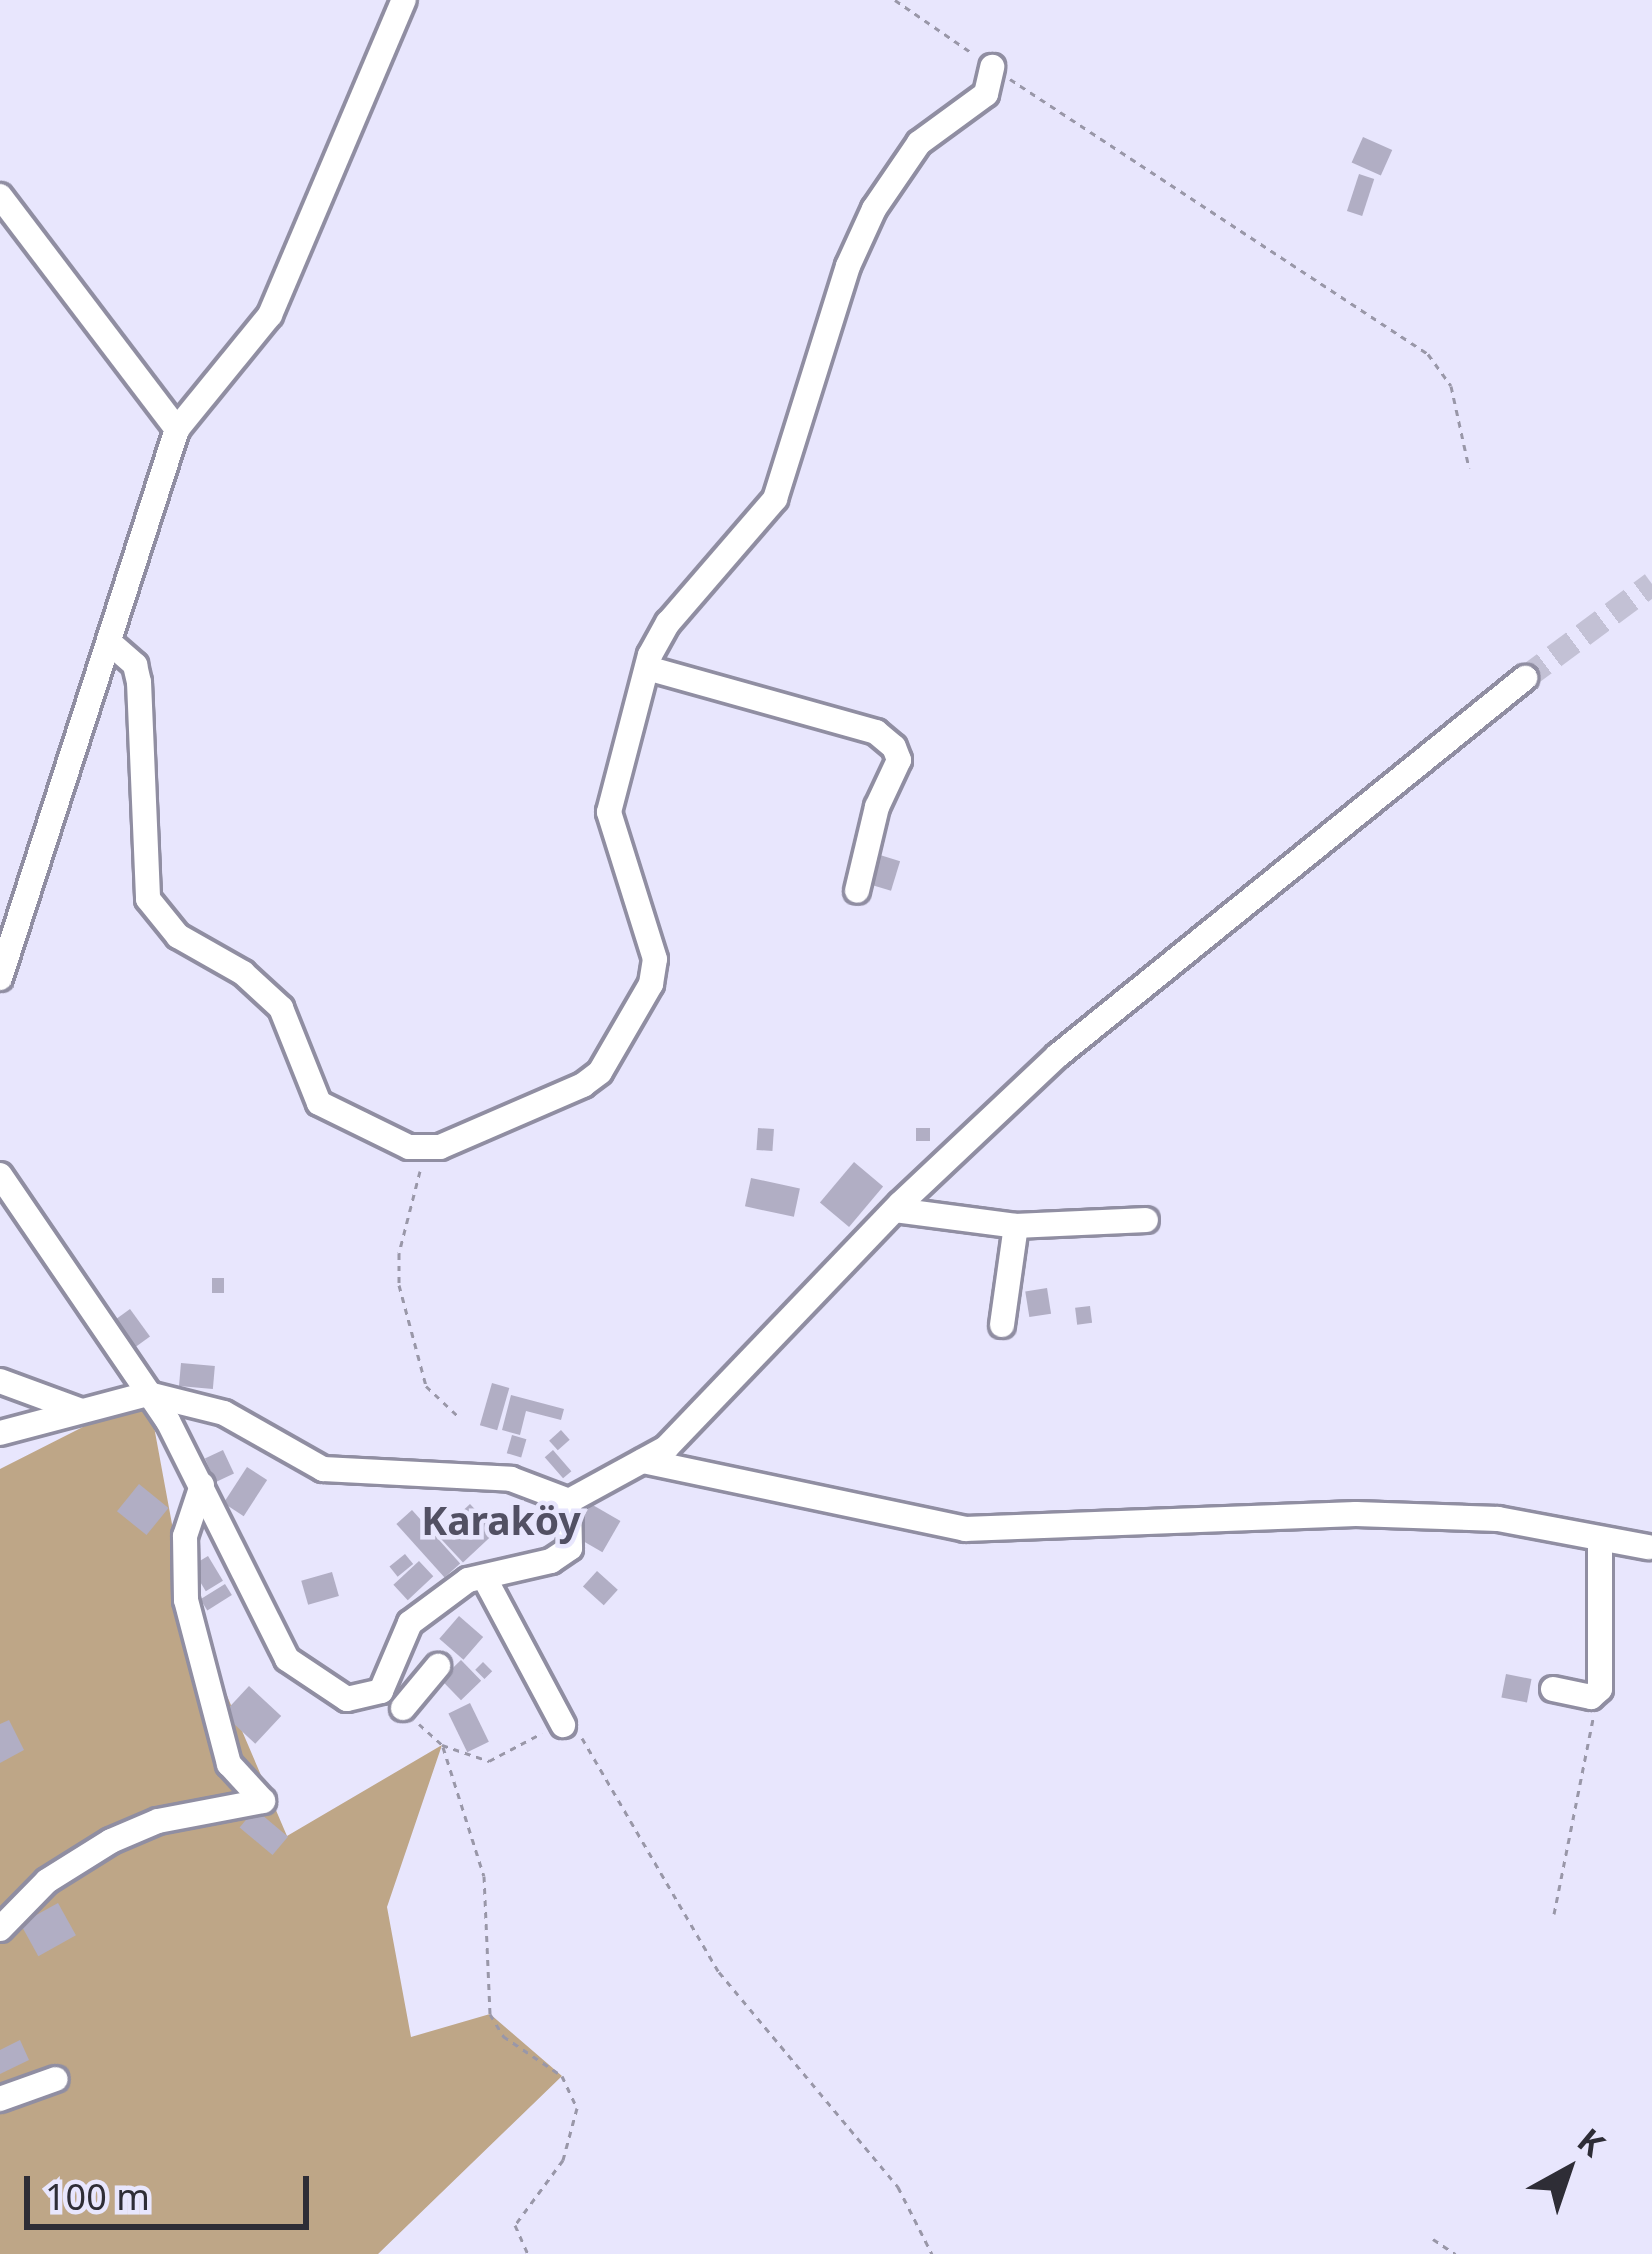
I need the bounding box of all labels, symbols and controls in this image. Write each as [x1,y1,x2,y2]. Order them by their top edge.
district label: Karaköy [421,1497,581,1543]
north arrow [1508,2110,1628,2230]
text: K [1569,2118,1614,2166]
scale bar [30,2152,315,2226]
text: 100 m [45,2172,150,2221]

